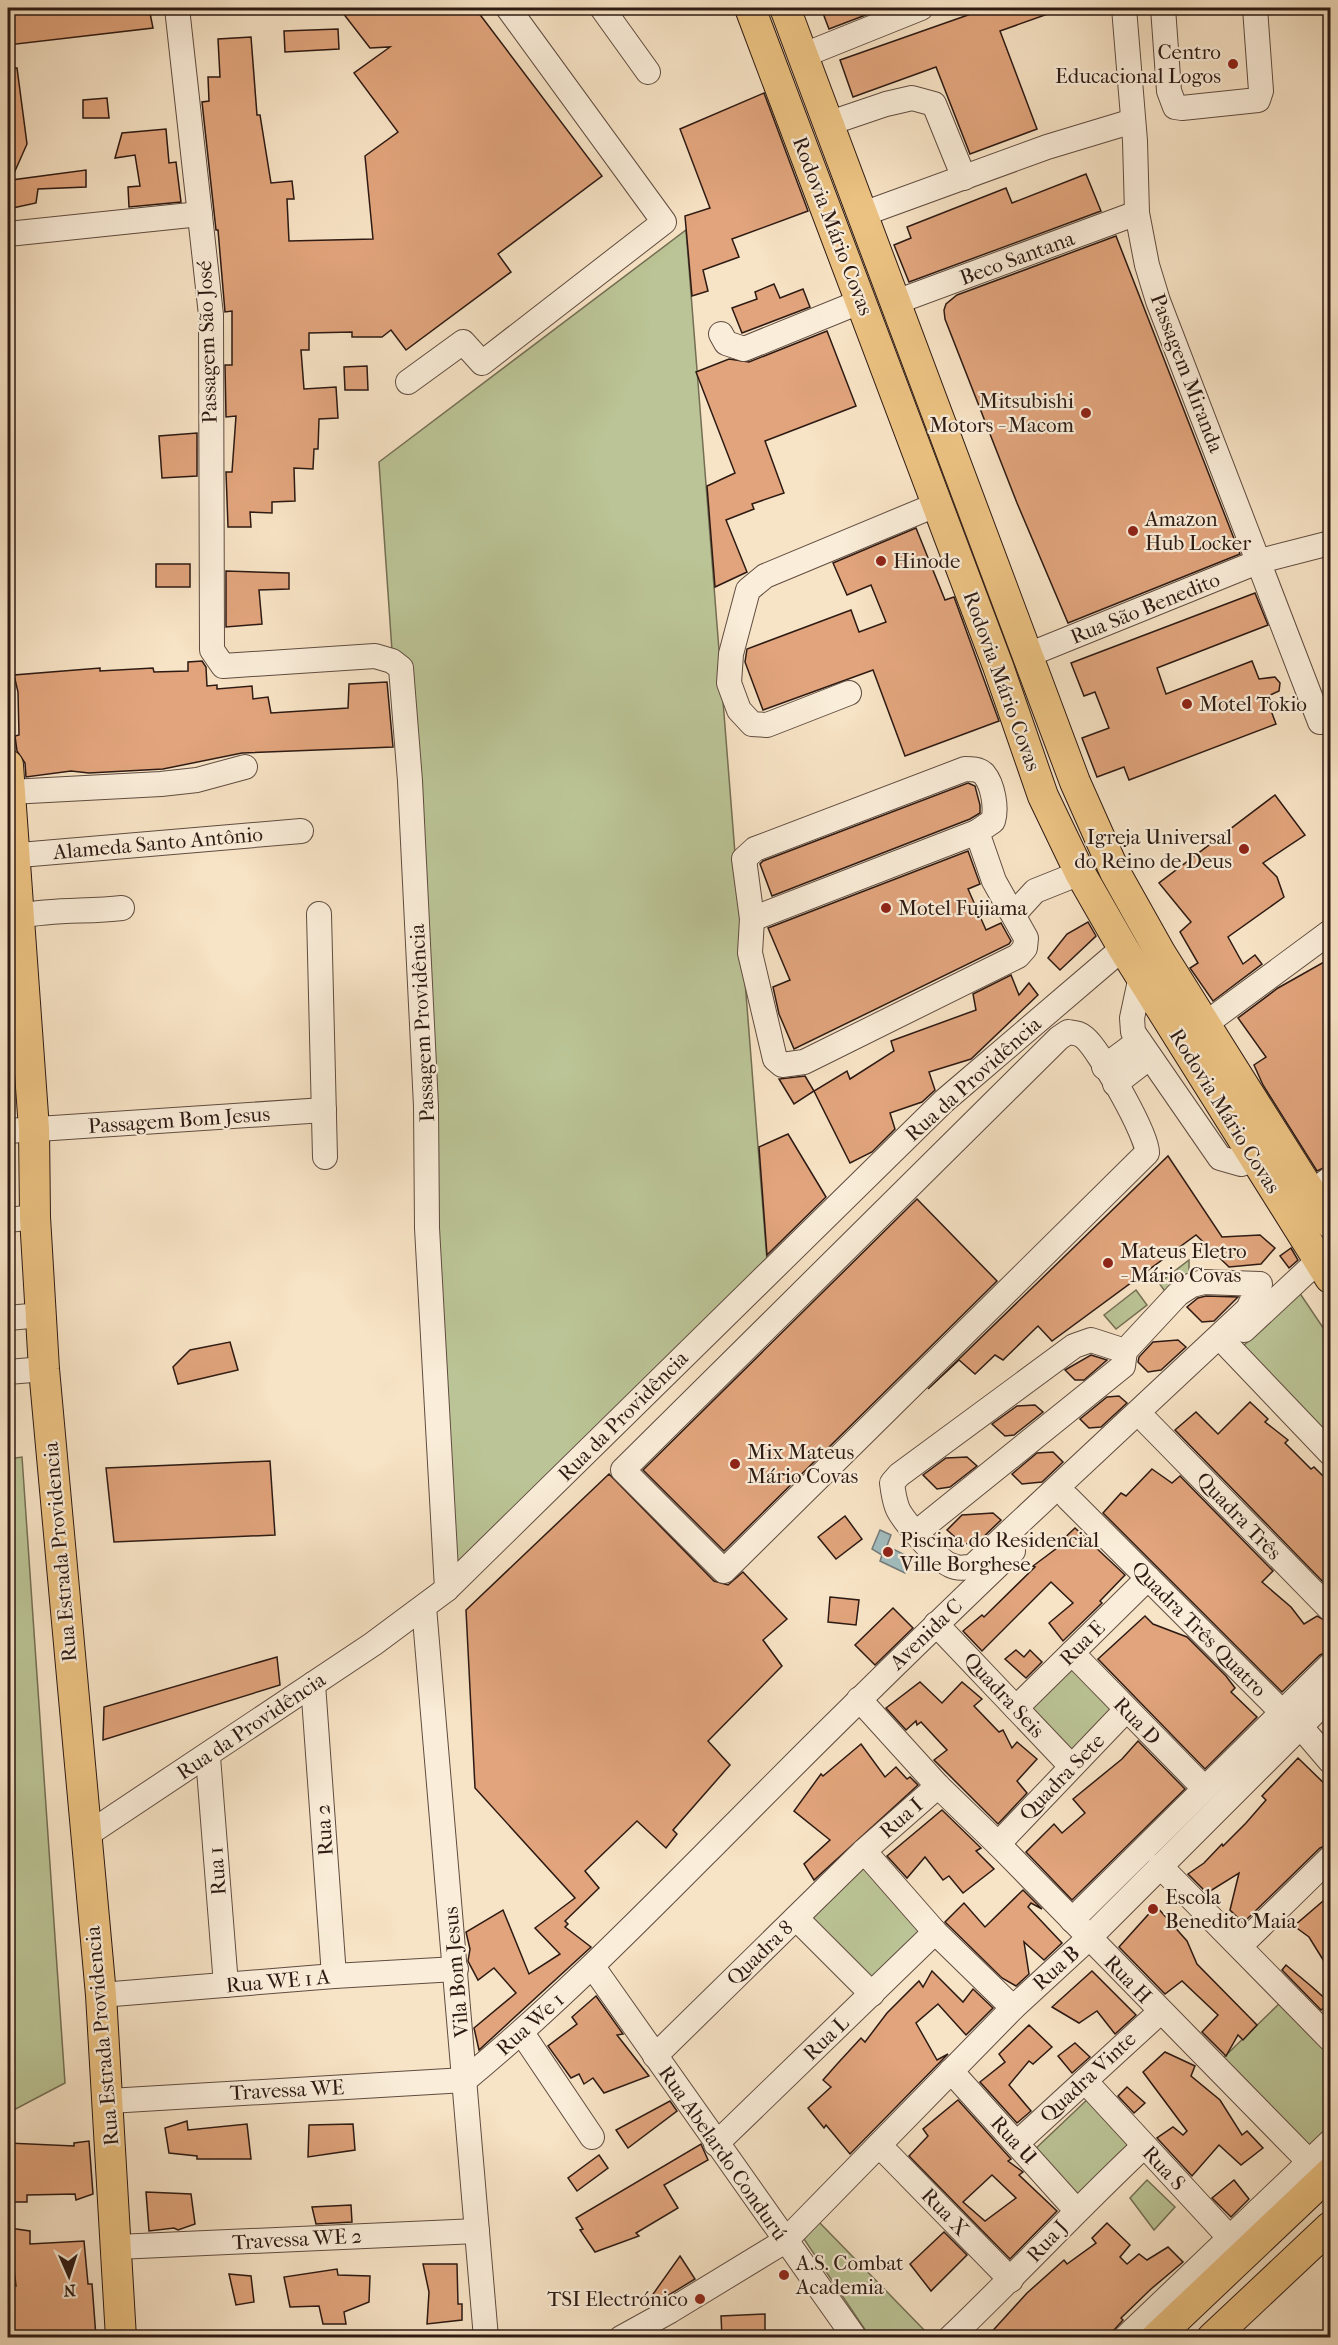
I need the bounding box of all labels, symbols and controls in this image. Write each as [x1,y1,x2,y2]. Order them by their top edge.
place label: Centro Educacional Logos [1055,40,1221,88]
marker: Centro Educacional Logos [1226,57,1240,71]
street label: Rodovia Mário Covas [788,133,878,319]
street label: Beco Santana [956,226,1078,290]
street label: Passagem São José [192,260,222,424]
street label: Passagem Miranda [1146,290,1228,456]
place label: Mitsubishi Motors - Macom [929,389,1075,437]
marker: Mitsubishi Motors - Macom [1079,406,1093,420]
place label: Amazon Hub Locker [1144,507,1251,555]
marker: Amazon Hub Locker [1126,524,1140,538]
place label: Hinode [893,549,960,573]
marker: Hinode [874,554,888,568]
street label: Rua São Benedito [1067,567,1223,649]
street label: Rodovia Mário Covas [958,588,1046,774]
place label: Motel Tokio [1199,692,1307,716]
marker: Motel Tokio [1180,697,1194,711]
street label: Alameda Santo Antônio [51,822,264,864]
place label: Igreja Universal do Reino de Deus [1074,825,1232,873]
marker: Igreja Universal do Reino de Deus [1237,842,1251,856]
place label: Motel Fujiama [898,896,1027,920]
marker: Motel Fujiama [879,901,893,915]
street label: Passagem Providência [405,923,439,1123]
street label: Rua da Providência [900,1012,1046,1146]
street label: Rodovia Mário Covas [1165,1024,1286,1198]
street label: Passagem Bom Jesus [87,1102,271,1138]
place label: Mateus Eletro - Mário Covas [1120,1239,1247,1287]
marker: Mateus Eletro - Mário Covas [1101,1256,1115,1270]
street label: Rua da Providência [553,1346,693,1486]
place label: Mix Mateus Mário Covas [747,1440,858,1488]
street label: Rua Estrada Providencia [38,1441,82,1663]
marker: Mix Mateus Mário Covas [728,1457,742,1471]
street label: Quadra Três [1191,1467,1287,1565]
place label: Piscina do Residencial Ville Borghese [899,1528,1099,1576]
marker: Piscina do Residencial Ville Borghese [881,1545,895,1559]
street label: Quadra Três Quatro [1126,1556,1272,1702]
street label: Avenida C [884,1594,967,1675]
street label: Rua E [1054,1615,1110,1671]
street label: Quadra Seis [959,1647,1050,1743]
street label: Rua da Providência [172,1667,330,1785]
street label: Rua D [1109,1692,1165,1750]
street label: Quadra Sete [1015,1729,1109,1825]
street label: Rua I [875,1793,927,1843]
street label: Rua 2 [310,1803,338,1857]
street label: Rua 1 [203,1846,231,1896]
place label: Escola Benedito Maia [1165,1885,1297,1933]
marker: Escola Benedito Maia [1146,1902,1160,1916]
street label: Vila Bom Jesus [438,1905,474,2039]
street label: Quadra 8 [722,1916,798,1990]
street label: Rua Estrada Providencia [80,1925,124,2147]
street label: Rua B [1028,1941,1084,1995]
street label: Rua H [1099,1950,1157,2008]
street label: Rua WE 1 A [225,1964,331,1998]
street label: Rua We 1 [491,1987,569,2061]
street label: Rua L [798,2010,854,2065]
street label: Quadra Vinte [1035,2027,1141,2127]
street label: Rua Abelardo Condurú [654,2061,792,2245]
street label: Travessa WE [229,2075,345,2105]
street label: Rua U [986,2111,1043,2170]
street label: Rua S [1138,2141,1190,2195]
street label: Rua X [916,2183,974,2241]
street label: Rua J [1022,2215,1073,2267]
street label: Travessa WE 2 [232,2224,363,2254]
north arrow [39,2246,99,2306]
place label: A.S. Combat Academia [795,2251,904,2299]
marker: A.S. Combat Academia [777,2268,791,2282]
text: N [62,2281,76,2300]
place label: TSI Electrónico [547,2287,688,2311]
marker: TSI Electrónico [693,2292,707,2306]

